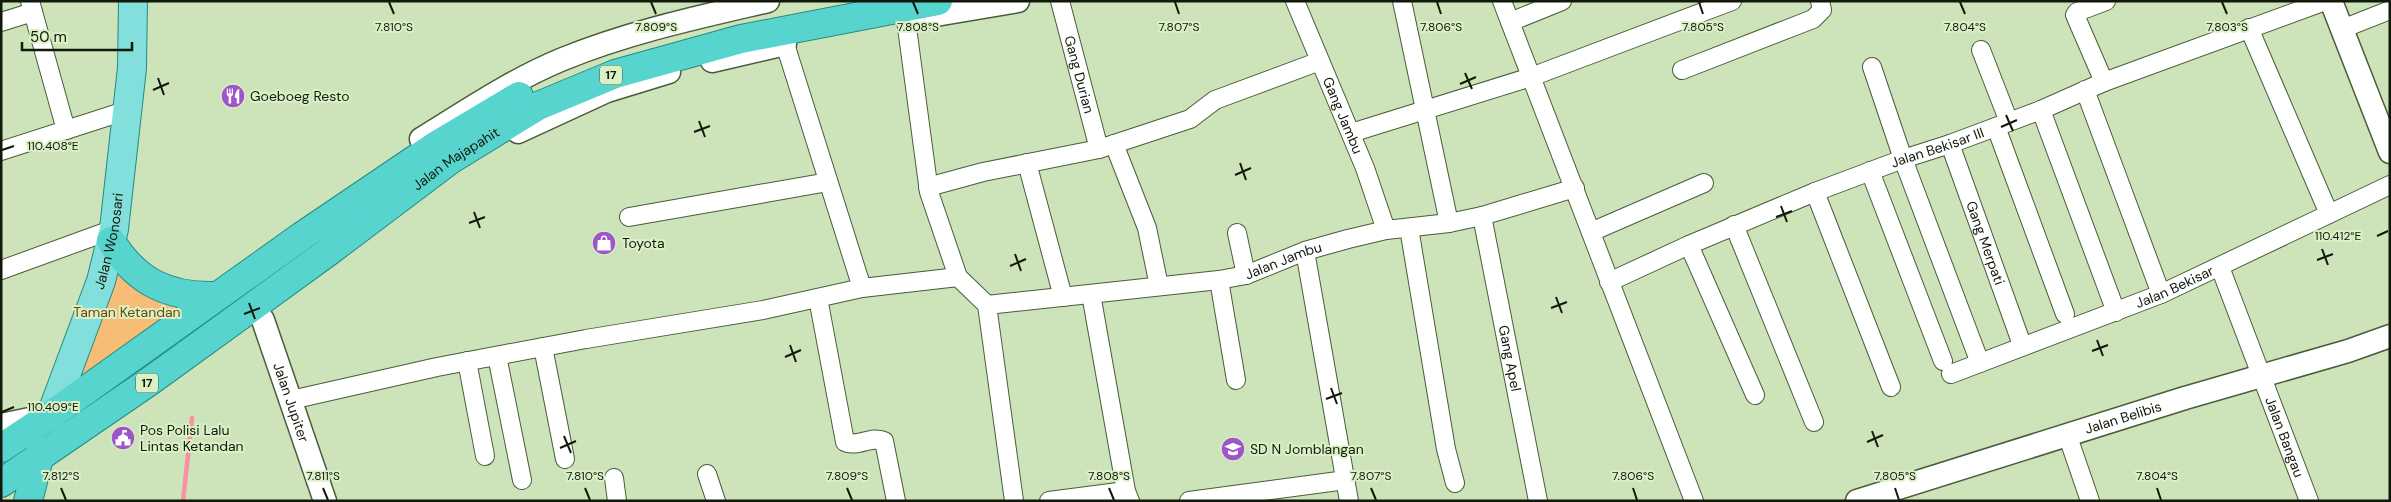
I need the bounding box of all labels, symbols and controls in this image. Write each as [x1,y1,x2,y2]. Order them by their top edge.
text: 7.810°S [375,19,413,35]
text: 7.809°S [635,19,677,35]
text: 7.808°S [897,19,939,35]
text: 7.807°S [1159,19,1199,35]
text: 7.806°S [1420,19,1462,35]
text: 7.805°S [1682,19,1724,35]
text: 7.804°S [1944,19,1986,35]
text: 7.803°S [2206,19,2248,35]
scale bar [22,20,132,52]
text: 50 m [30,27,67,47]
street label: Gang Durian [1061,34,1098,115]
road number: 17 [600,66,622,84]
street label: Gang Jambu [1319,74,1367,157]
restaurant icon: Goeboeg Resto [220,83,246,109]
place label: Goeboeg Resto [250,87,350,105]
street label: Jalan Majapahit [409,123,503,194]
street label: Jalan Bekisar III [1888,123,1986,172]
text: 110.408°E [27,138,79,154]
street label: Jalan Wonosari [90,192,127,292]
street label: Gang Merpati [1962,198,2009,287]
text: 110.412°E [2315,228,2361,244]
shop icon: Toyota [591,230,617,256]
place label: Toyota [622,234,665,252]
street label: Jalan Jambu [1242,238,1324,283]
street label: Jalan Bekisar [2133,261,2217,312]
park label: Taman Ketandan [73,303,181,321]
street label: Gang Apel [1495,324,1525,393]
street label: Jalan Jupiter [269,360,313,444]
road number: 17 [136,373,158,392]
street label: Jalan Bangau [2261,394,2308,480]
street label: Jalan Belibis [2083,397,2164,438]
text: 110.409°E [27,399,79,415]
place label: Pos Polisi Lalu Lintas Ketandan [140,421,244,455]
public building icon: Pos Polisi Lalu Lintas Ketandan [110,425,136,451]
school or university icon: SD N Jomblangan [1220,436,1246,462]
place label: SD N Jomblangan [1250,440,1364,458]
text: 7.812°S [43,468,79,484]
text: 7.811°S [306,468,340,484]
text: 7.810°S [566,468,604,484]
text: 7.809°S [826,468,868,484]
text: 7.808°S [1088,468,1130,484]
text: 7.807°S [1351,468,1391,484]
text: 7.806°S [1612,468,1654,484]
text: 7.805°S [1874,468,1916,484]
text: 7.804°S [2136,468,2178,484]

